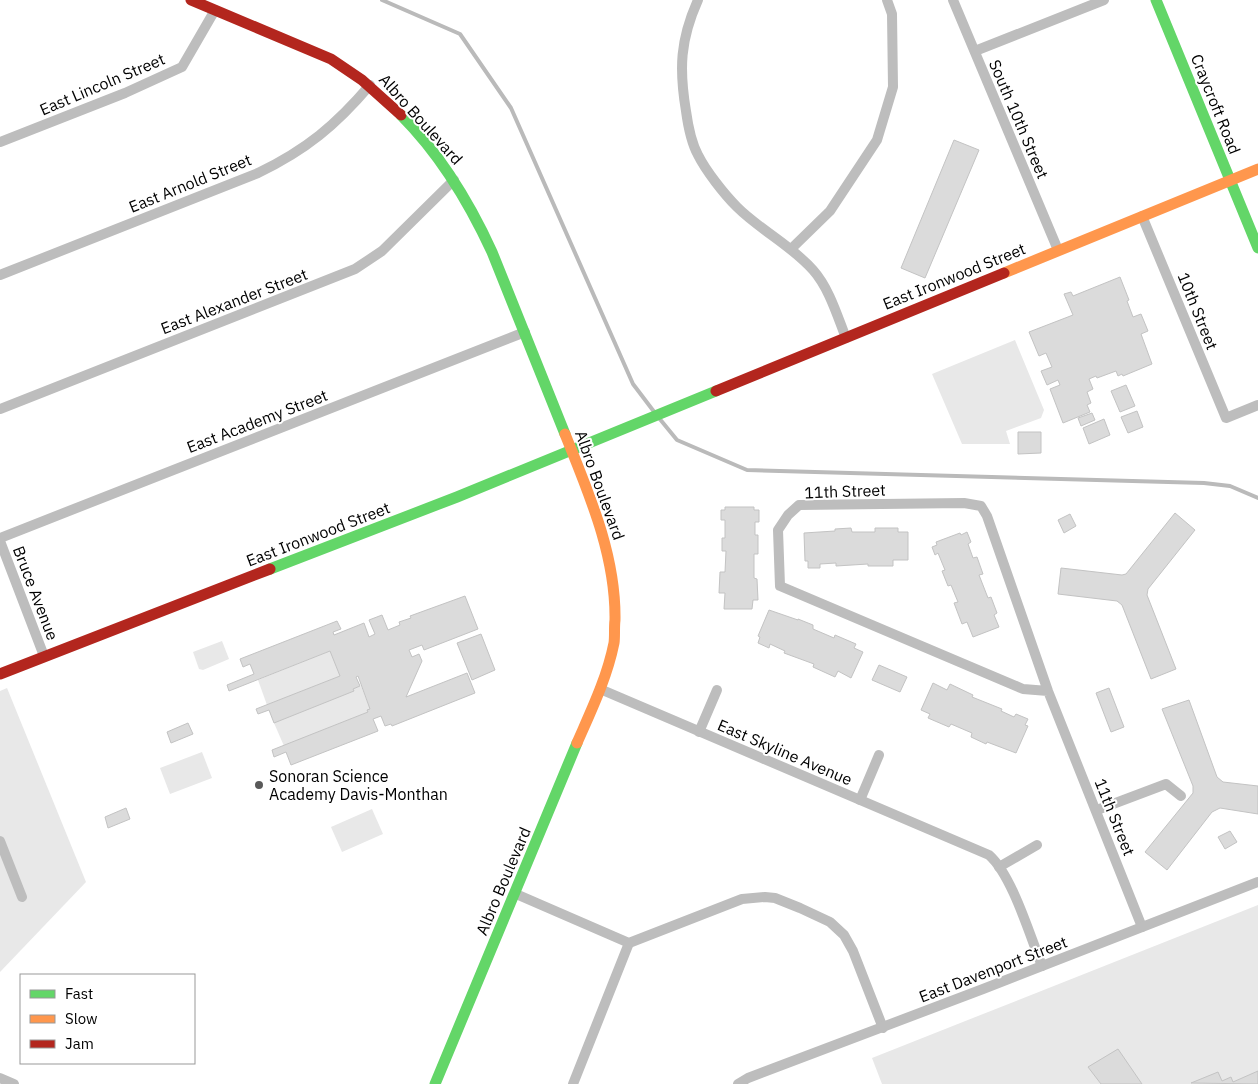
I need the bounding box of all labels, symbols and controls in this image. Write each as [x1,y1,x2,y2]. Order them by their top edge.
street label: East Lincoln Street [36,49,168,119]
street label: Craycroft Road [1187,51,1245,157]
street label: South 10th Street [985,56,1053,182]
street label: Albro Boulevard [375,69,467,169]
street label: East Arnold Street [126,149,254,217]
street label: East Ironwood Street [880,238,1028,314]
street label: East Alexander Street [158,264,310,338]
street label: 10th Street [1173,269,1223,353]
street label: East Academy Street [184,385,330,457]
street label: Albro Boulevard [571,427,629,543]
street label: 11th Street [804,480,886,502]
street label: East Ironwood Street [243,497,393,571]
street label: Bruce Avenue [9,543,63,643]
street label: East Skyline Avenue [715,715,855,789]
place label: Sonoran Science Academy Davis-Monthan [269,766,448,804]
street label: 11th Street [1090,775,1140,859]
marker: Sonoran Science Academy Davis-Monthan [253,779,265,791]
street label: Albro Boulevard [471,824,535,938]
street label: East Davenport Street [916,932,1070,1006]
legend [20,974,195,1064]
text: Fast [65,984,93,1003]
text: Slow [65,1009,98,1028]
text: Jam [65,1034,94,1053]

